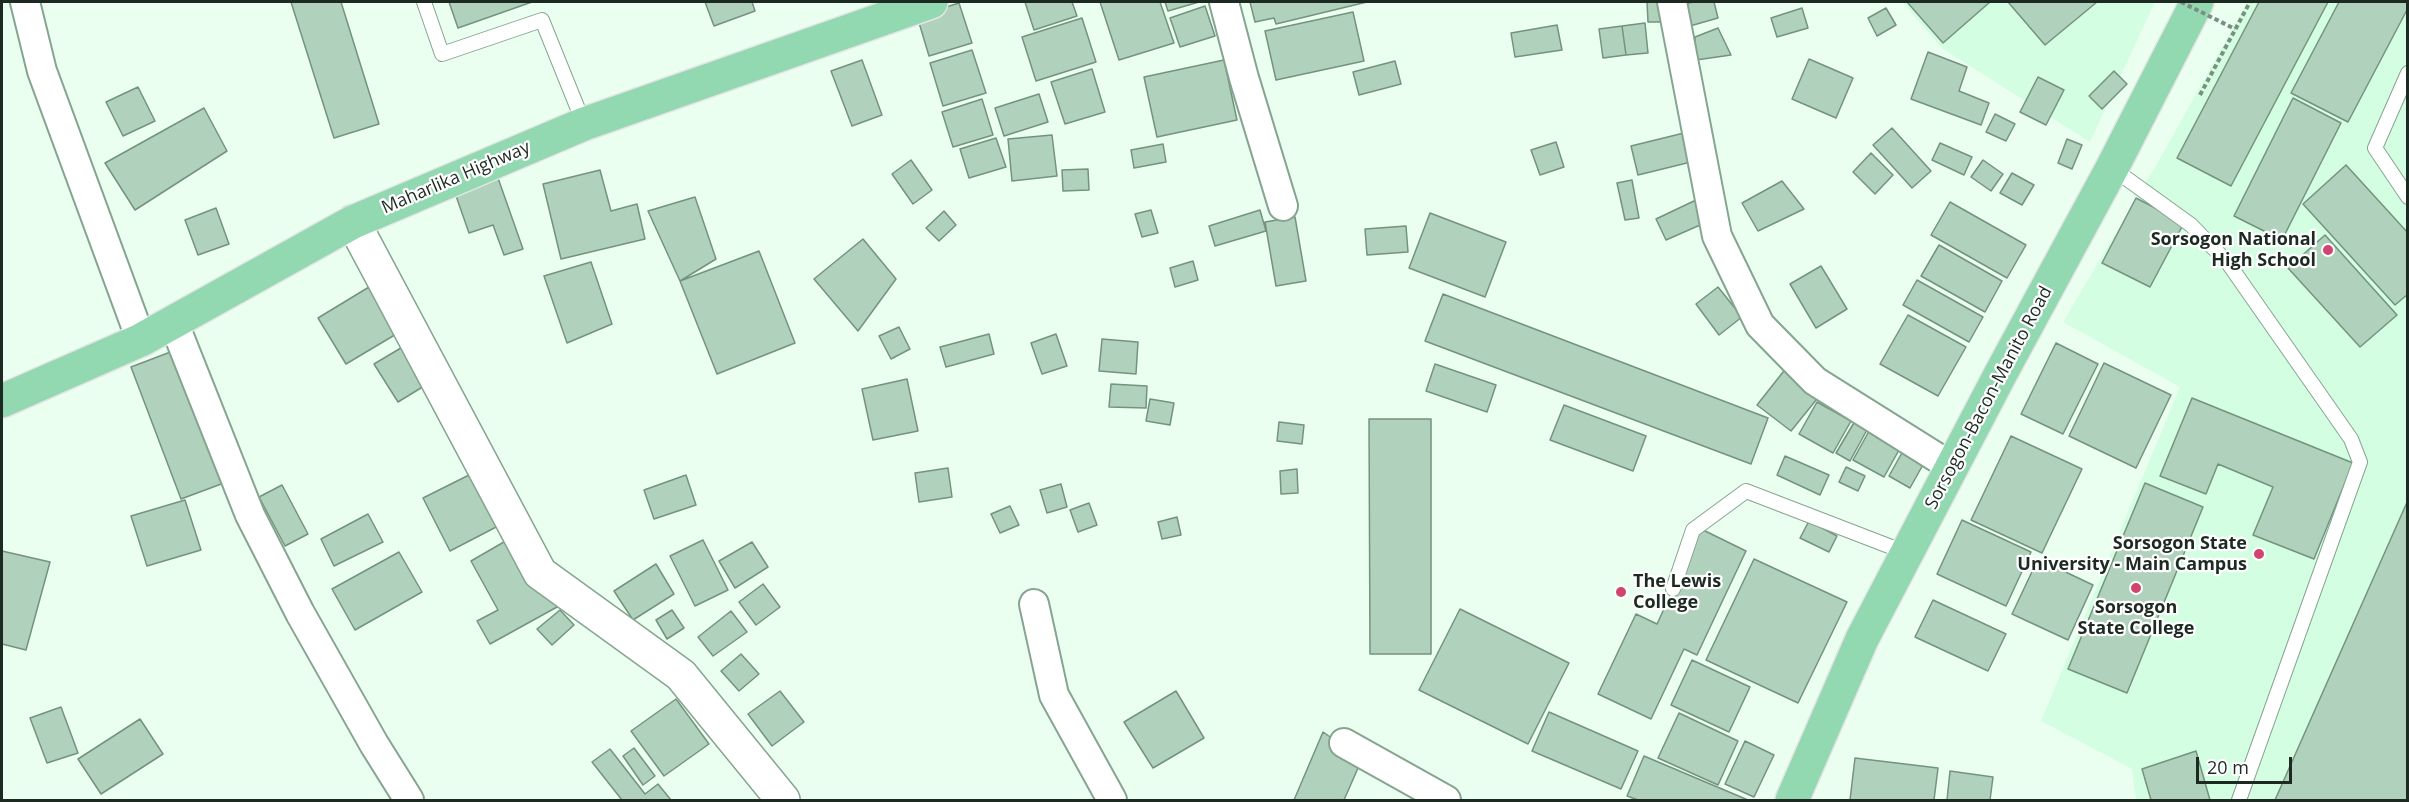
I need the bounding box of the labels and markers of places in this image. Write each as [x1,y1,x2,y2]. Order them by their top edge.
place label: Sorsogon National High School [2151,229,2316,272]
marker: Sorsogon National High School [2321,243,2335,257]
place label: Sorsogon State University - Main Campus [2017,533,2247,576]
marker: Sorsogon State University - Main Campus [2252,547,2266,561]
place label: The Lewis College [1633,571,1721,614]
marker: Sorsogon State College [2129,581,2143,595]
marker: The Lewis College [1614,585,1628,599]
place label: Sorsogon State College [2078,597,2194,640]

